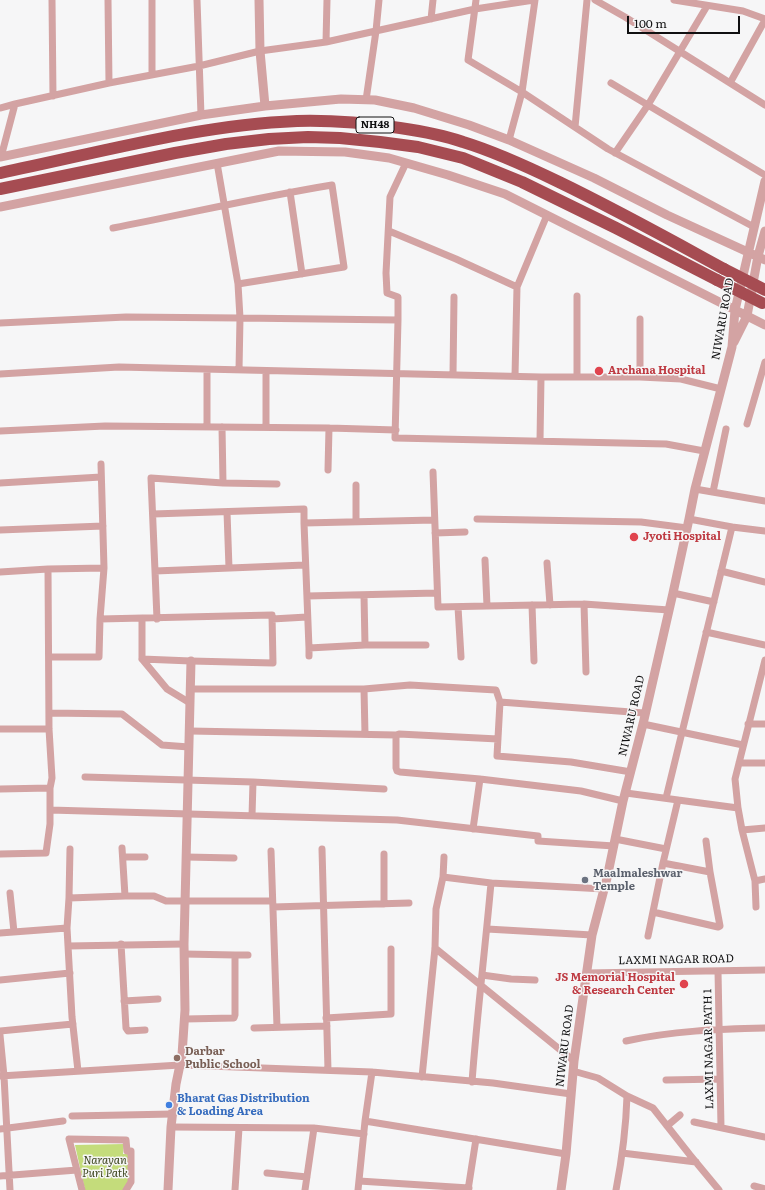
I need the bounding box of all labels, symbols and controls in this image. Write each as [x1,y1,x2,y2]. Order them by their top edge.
scale bar [629,8,742,34]
text: 100 m [634,14,667,32]
road number: NH48 [356,117,394,133]
street label: NIWARU ROAD [709,277,737,361]
place label: Archana Hospital [608,364,705,378]
marker: Archana Hospital [593,365,605,377]
place label: Jyoti Hospital [643,530,721,544]
marker: Jyoti Hospital [628,531,640,543]
street label: NIWARU ROAD [616,674,648,758]
place label: Maalmaleshwar Temple [593,867,682,893]
marker: Maalmaleshwar Temple [580,875,590,885]
street label: LAXMI NAGAR ROAD [618,952,734,968]
place label: JS Memorial Hospital & Research Center [555,971,675,997]
marker: JS Memorial Hospital & Research Center [678,978,690,990]
street label: LAXMI NAGAR PATH 1 [701,989,717,1109]
street label: NIWARU ROAD [553,1004,577,1088]
place label: Darbar Public School [185,1045,261,1071]
marker: Darbar Public School [172,1053,182,1063]
place label: Bharat Gas Distribution & Loading Area [177,1092,310,1118]
marker: Bharat Gas Distribution & Loading Area [164,1100,174,1110]
park label: Narayan Puri Patk [82,1154,128,1180]

